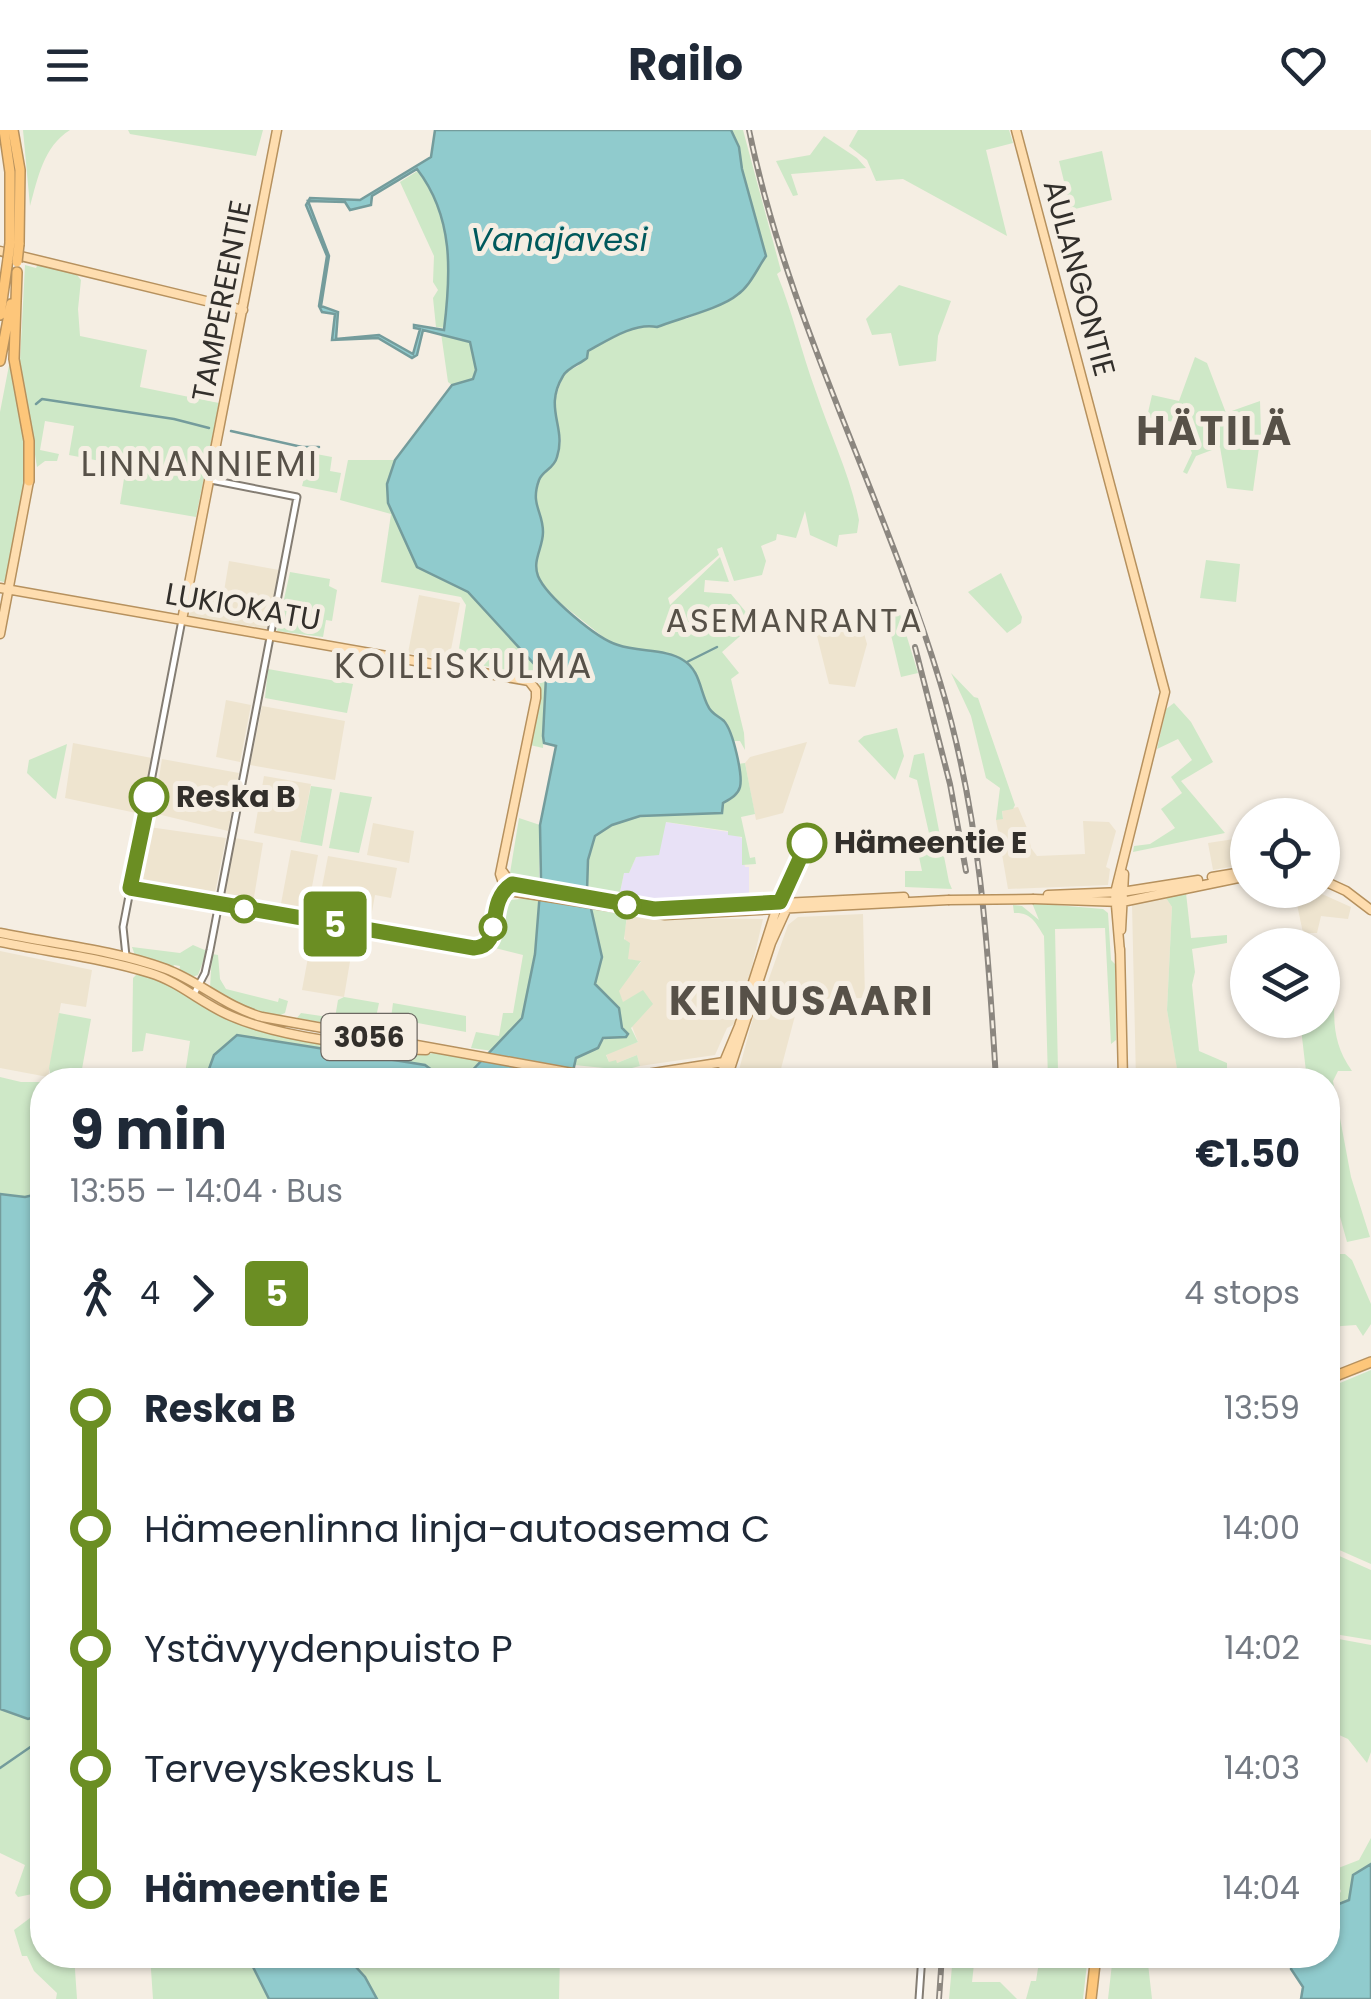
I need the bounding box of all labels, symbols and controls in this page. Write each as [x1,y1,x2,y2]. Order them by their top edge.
text: Railo [628,33,743,96]
icon: menu [40,38,95,93]
icon: heart [1276,38,1331,93]
street label: AULANGONTIE [1033,175,1126,381]
street label: TAMPEREENTIE [181,197,262,405]
water label: Vanajavesi [470,217,649,262]
district label: HÄTILÄ [1136,403,1294,459]
district label: LINNANNIEMI [81,439,319,488]
street label: LUKIOKATU [162,572,324,641]
district label: ASEMANRANTA [666,598,924,643]
district label: KOILLISKULMA [334,641,594,690]
place label: Reska B [176,775,296,818]
marker: Reska B [130,778,168,816]
map controls [1230,798,1340,1038]
button: locate [1230,798,1340,908]
place label: Hämeentie E [834,821,1027,864]
marker: Hämeentie E [788,824,826,862]
line badge: 5 [302,892,368,956]
unlabelled marker [614,892,640,918]
unlabelled marker [231,896,257,922]
text: 5 [324,900,346,949]
unlabelled marker [480,914,506,940]
button: layers [1230,928,1340,1038]
district label: KEINUSAARI [669,973,935,1029]
road number: 3056 [322,1014,416,1060]
text: 9 min [70,1091,227,1168]
text: €1.50 [1195,1127,1300,1180]
text: 13:55 – 14:04 · Bus [70,1168,343,1213]
icon: walk [70,1266,125,1321]
icon: forward [175,1266,230,1321]
text: 5 [265,1269,288,1318]
text: 4 [140,1270,160,1315]
text: 4 stops [1184,1270,1300,1315]
text: Reska B [144,1382,296,1435]
text: 13:59 [1224,1385,1300,1430]
text: Hämeenlinna linja-autoasema C [144,1502,770,1555]
text: 14:00 [1223,1505,1300,1550]
text: Ystävyydenpuisto P [144,1622,513,1675]
text: 14:02 [1224,1625,1300,1670]
text: Terveyskeskus L [144,1742,442,1795]
text: 14:03 [1224,1745,1300,1790]
text: Hämeentie E [144,1862,389,1915]
text: 14:04 [1223,1865,1300,1910]

